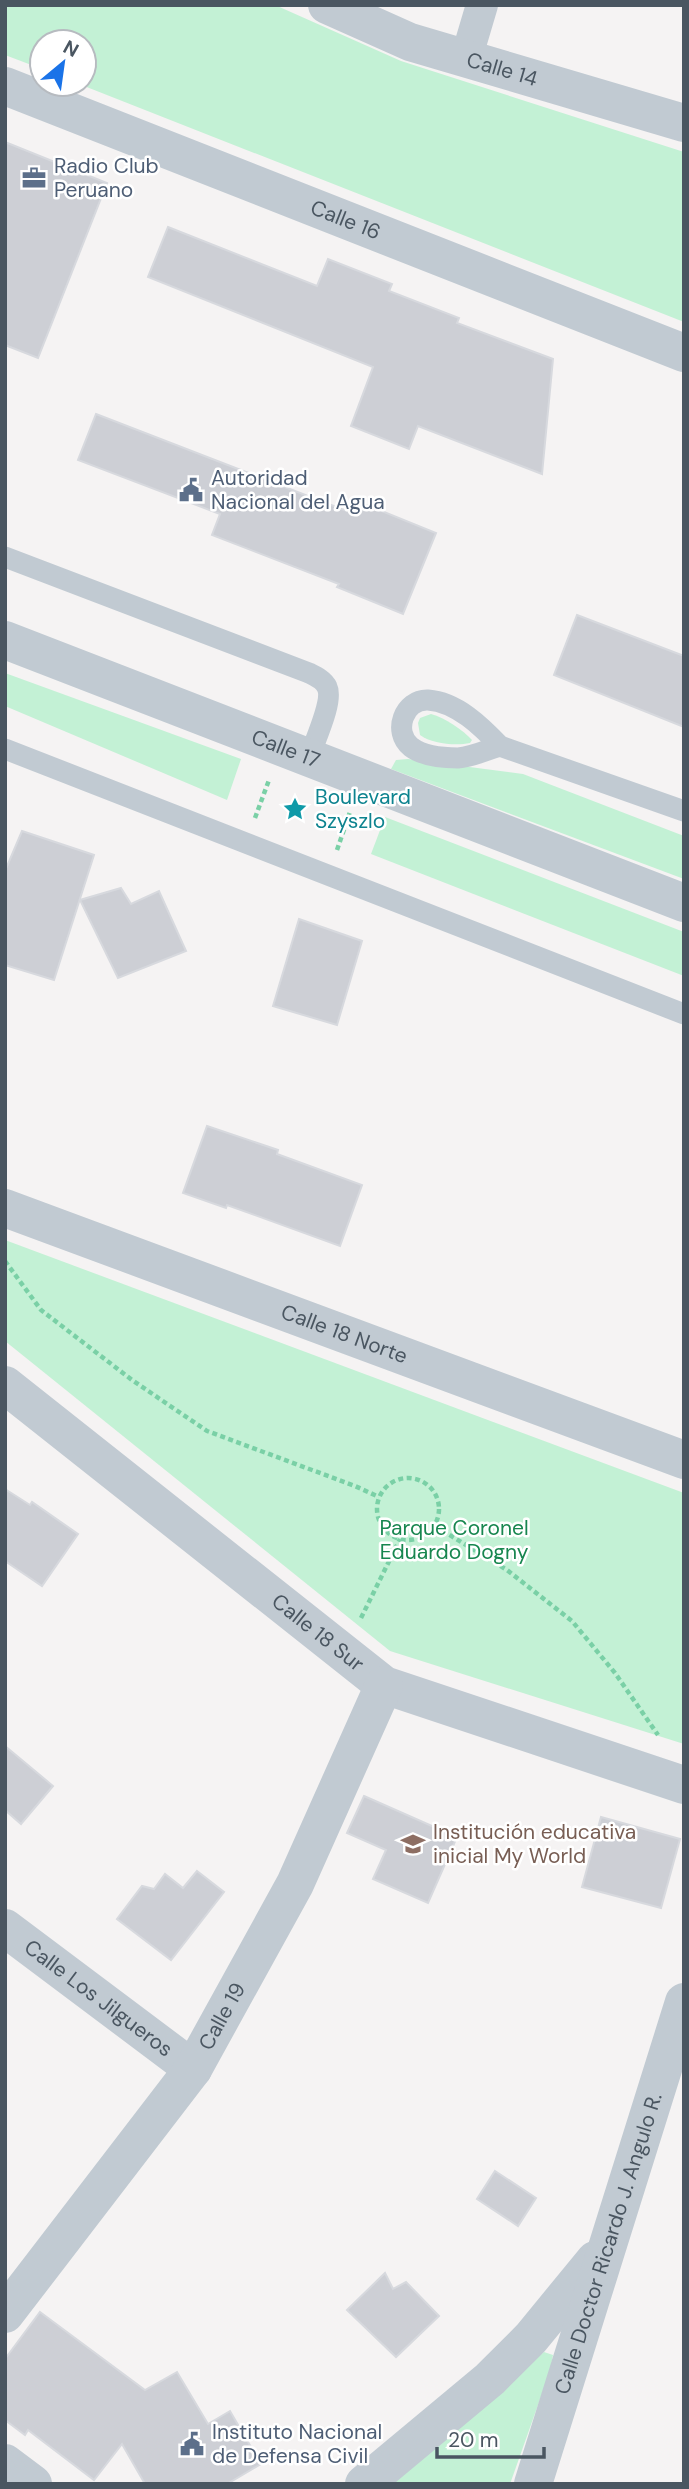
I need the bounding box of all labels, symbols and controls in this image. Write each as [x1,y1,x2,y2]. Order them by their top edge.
north arrow [28,28,98,98]
text: N [59,34,83,63]
street label: Calle 14 [463,46,541,93]
place label: Radio Club Peruano [54,152,159,204]
office icon: Radio Club Peruano [20,164,48,192]
street label: Calle 16 [306,194,385,246]
place label: Autoridad Nacional del Agua [211,464,385,516]
public building icon: Autoridad Nacional del Agua [177,476,205,504]
street label: Calle 17 [247,723,324,775]
place label: Boulevard Szyszlo [315,783,411,835]
place icon: Boulevard Szyszlo [281,795,309,823]
street label: Calle 18 Norte [277,1298,412,1370]
park label: Parque Coronel Eduardo Dogny [379,1514,529,1566]
street label: Calle 18 Sur [266,1587,370,1678]
place label: Institución educativa inicial My World [433,1818,636,1870]
school or university icon: Institución educativa inicial My World [399,1830,427,1858]
street label: Calle Los Jilgueros [19,1933,179,2063]
street label: Calle 19 [192,1977,252,2055]
street label: Calle Doctor Ricardo J. Angulo R. [548,2089,669,2398]
scale bar [437,2416,544,2460]
place label: Instituto Nacional de Defensa Civil [212,2418,382,2470]
text: 20 m [448,2426,499,2454]
public building icon: Instituto Nacional de Defensa Civil [178,2430,206,2458]

